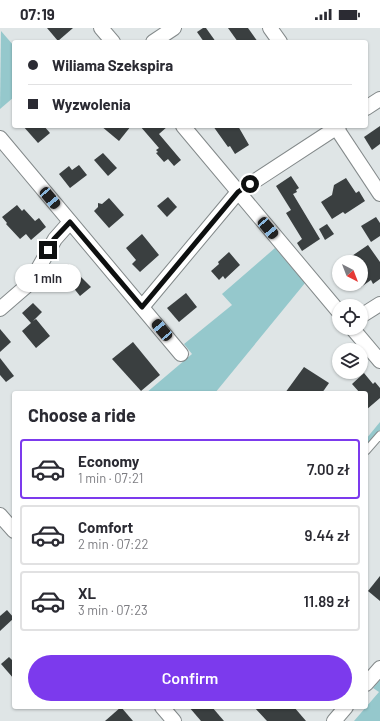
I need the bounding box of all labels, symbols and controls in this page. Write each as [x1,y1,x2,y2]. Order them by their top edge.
text: 07:19 [20,5,55,23]
text: Wiliama Szekspira [52,56,173,74]
text: Wyzwolenia [52,95,131,113]
route start [241,175,259,193]
car [38,185,62,211]
car [256,215,280,241]
route end [39,241,57,259]
north arrow [332,255,368,291]
map controls [332,255,368,379]
callout: 1 min [15,264,81,292]
text: 1 min [34,270,62,286]
button: locate [332,299,368,335]
car [150,317,174,343]
button: layers [332,343,368,379]
text: Choose a ride [28,404,136,426]
icon: car [30,451,66,487]
text: Economy [78,452,139,470]
text: 7.00 zł [307,460,350,478]
text: 1 min · 07:21 [78,470,143,486]
icon: car [30,517,66,553]
text: Comfort [78,518,133,536]
text: 9.44 zł [305,526,350,544]
text: 2 min · 07:22 [78,536,148,552]
icon: car [30,583,66,619]
text: XL [78,584,96,602]
text: 11.89 zł [303,592,350,610]
text: 3 min · 07:23 [78,602,148,618]
button: Confirm [28,655,352,701]

